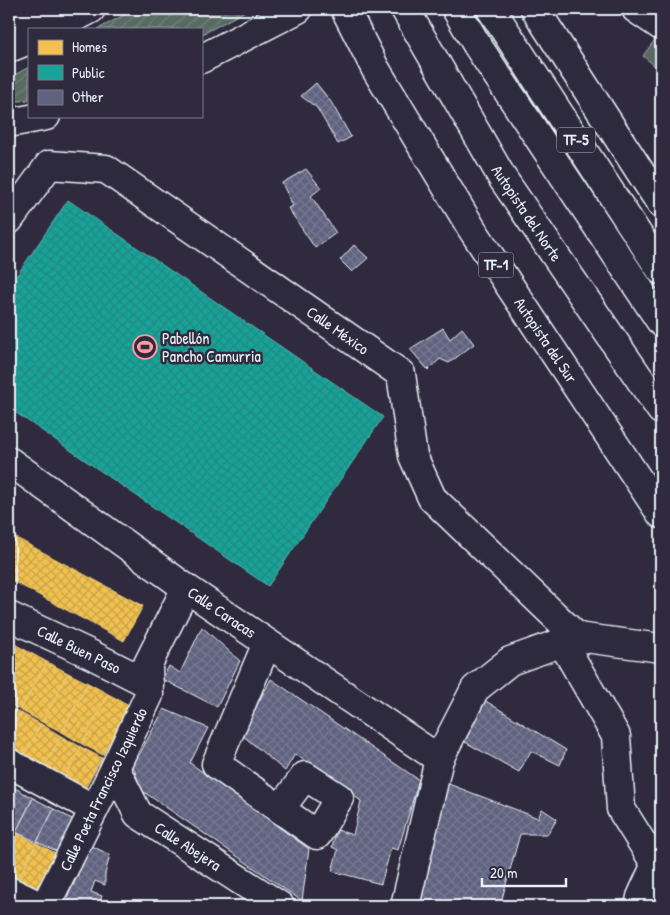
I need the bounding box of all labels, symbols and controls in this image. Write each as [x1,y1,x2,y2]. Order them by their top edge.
legend [28,28,202,118]
text: Homes [72,36,107,57]
text: Public [72,62,105,83]
text: Other [72,86,104,107]
road number: TF-5 [557,128,595,152]
street label: Autopista del Norte [487,161,568,266]
road number: TF-1 [478,252,514,278]
street label: Autopista del Sur [509,293,583,387]
street label: Calle México [302,301,374,360]
place label: Pabellón Pancho Camurria [162,327,261,367]
sports icon: Pabellón Pancho Camurria [132,334,158,360]
street label: Calle Caracas [183,581,261,643]
street label: Calle Buen Paso [34,619,125,679]
street label: Calle Poeta Francisco Izquierdo [54,703,152,874]
street label: Calle Abejera [150,816,226,876]
scale bar [482,855,566,887]
text: 20 m [490,862,517,883]

